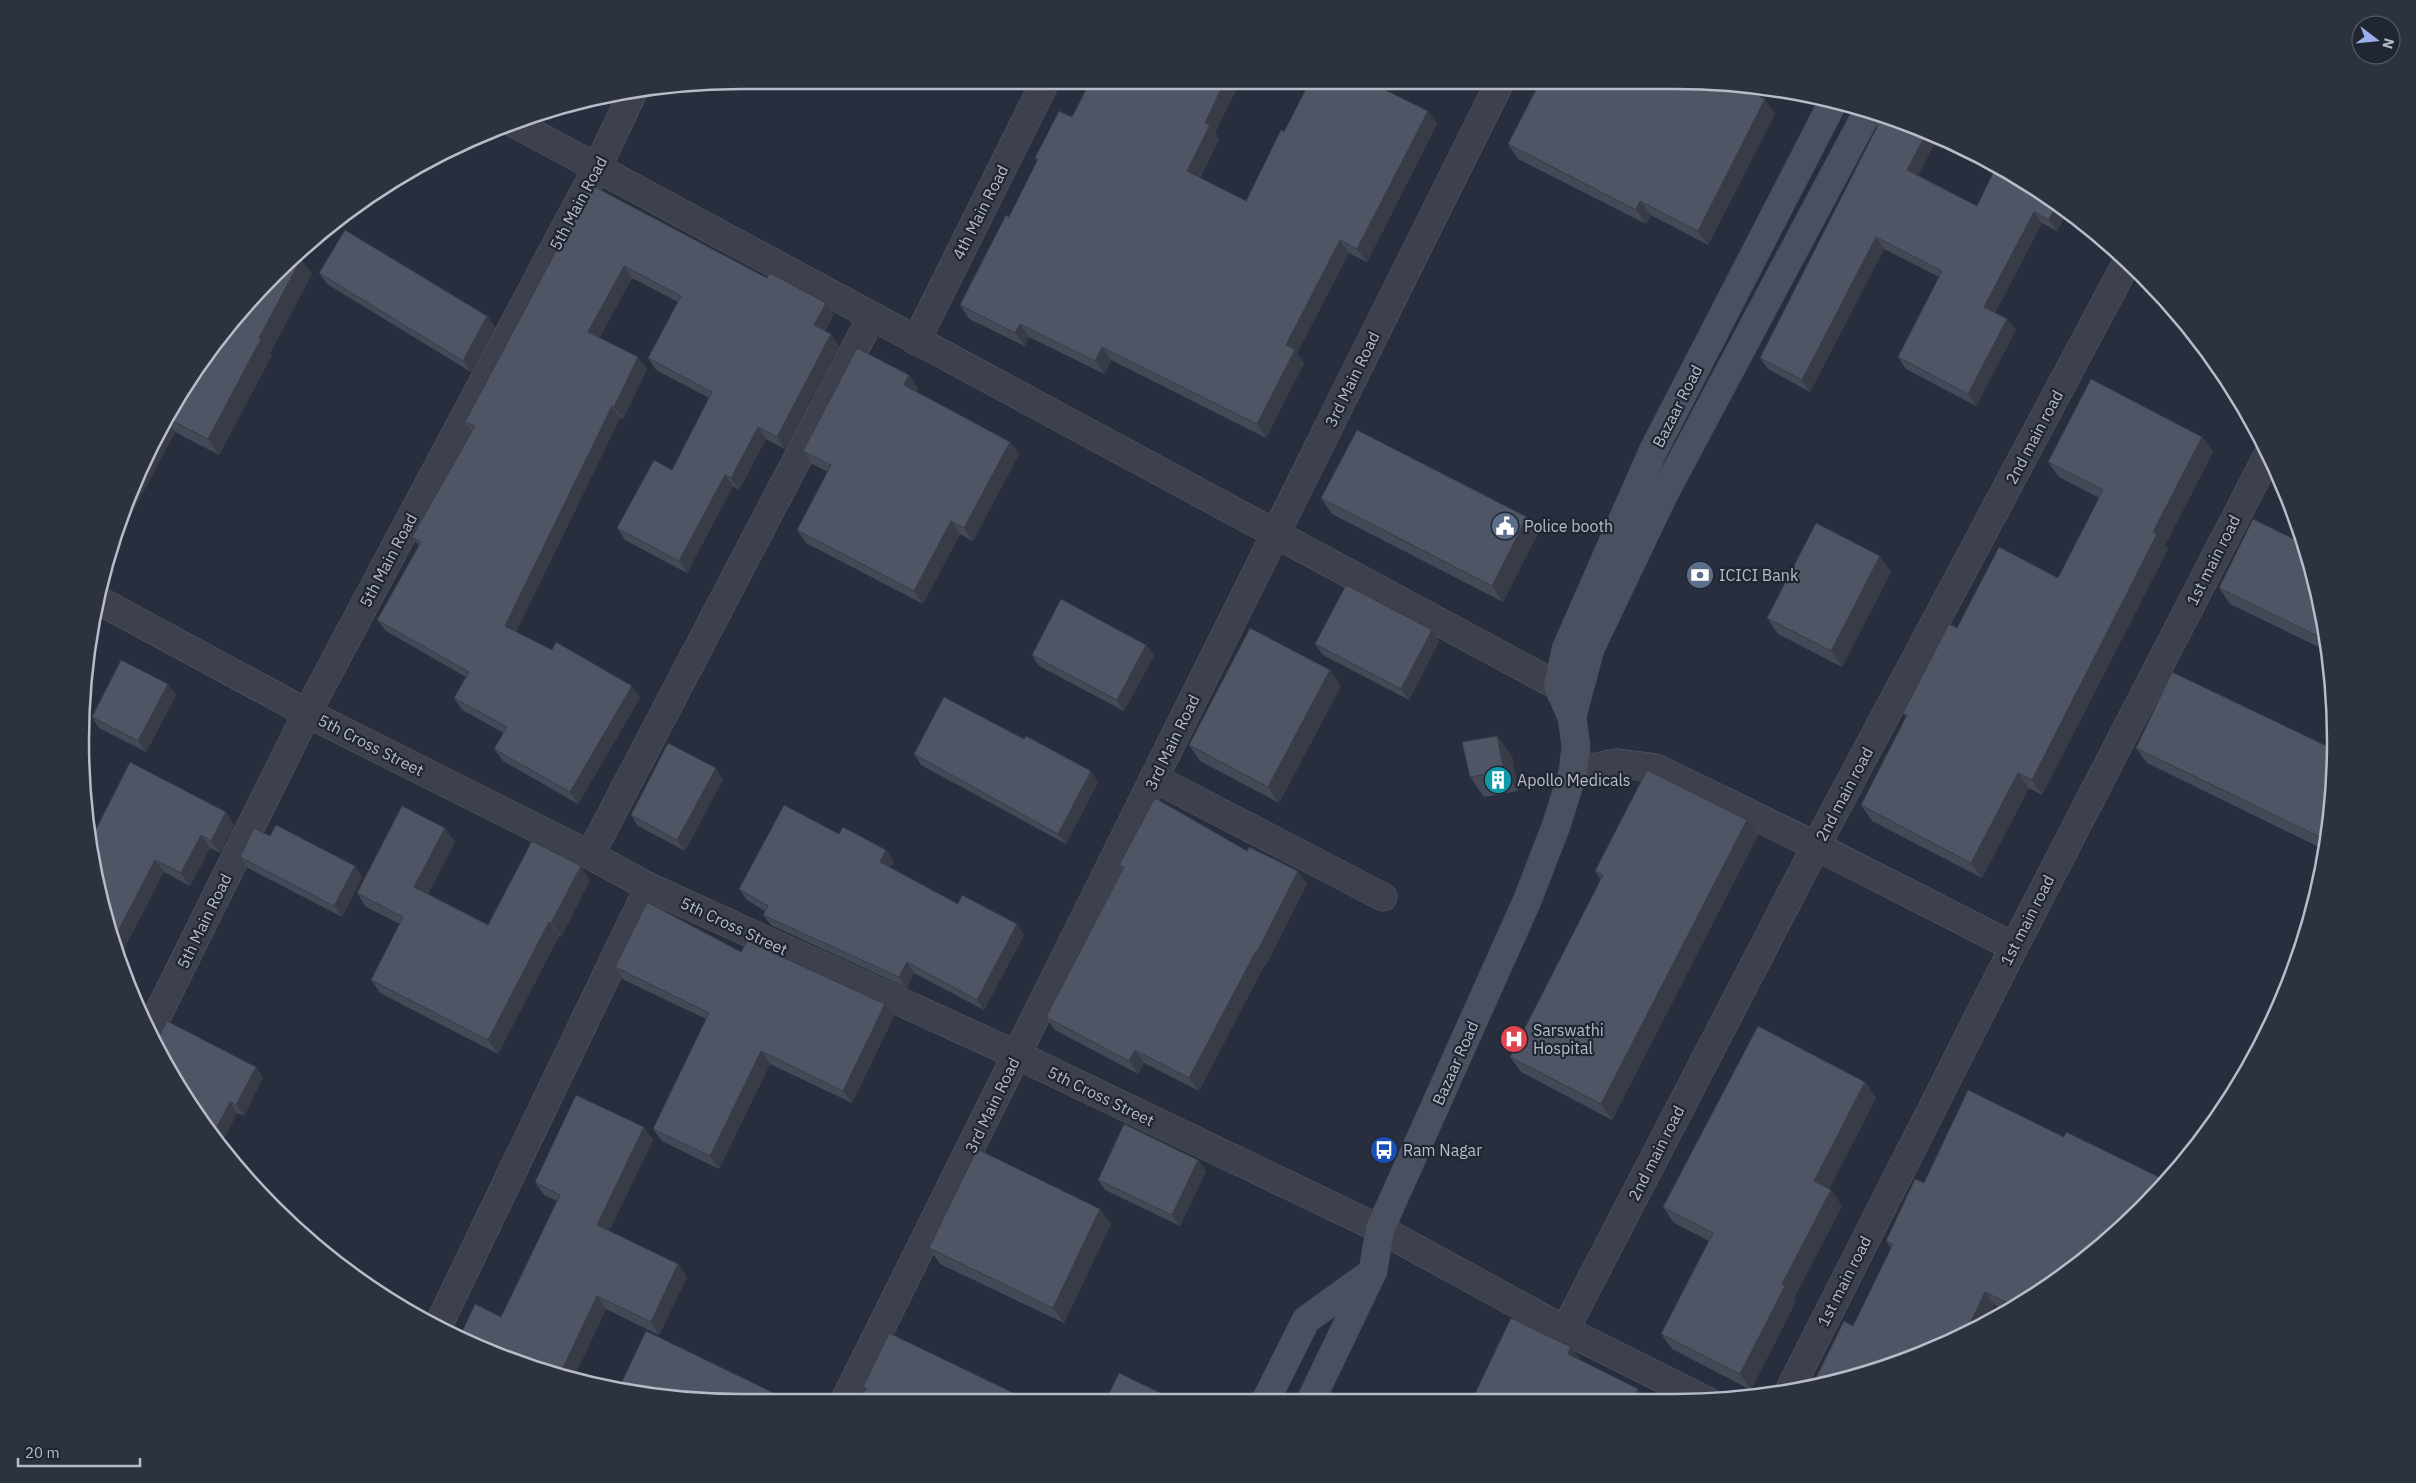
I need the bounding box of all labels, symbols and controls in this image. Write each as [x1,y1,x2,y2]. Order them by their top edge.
north arrow [2351,15,2401,65]
text: N [2378,36,2399,51]
street label: 5th Main Road [545,153,611,253]
street label: 4th Main Road [948,161,1012,263]
street label: 3rd Main Road [1320,328,1384,430]
street label: Bazaar Road [1648,361,1706,451]
street label: 2nd main road [2001,387,2067,487]
street label: 5th Main Road [355,510,421,610]
public building icon: Police booth [1490,511,1520,541]
street label: 1st main road [2182,512,2244,608]
place label: Police booth [1524,516,1613,536]
bank icon: ICICI Bank [1685,560,1715,590]
place label: ICICI Bank [1719,565,1799,585]
street label: 3rd Main Road [1140,691,1204,793]
street label: 5th Cross Street [315,710,427,780]
street label: 2nd main road [1811,744,1877,844]
building icon: Apollo Medicals [1483,765,1513,795]
place label: Apollo Medicals [1517,770,1631,790]
street label: 5th Main Road [172,870,236,972]
street label: 1st main road [1996,872,2058,968]
street label: 5th Cross Street [677,892,791,960]
street label: Bazaar Road [1428,1018,1482,1108]
place label: Sarswathi Hospital [1533,1020,1604,1058]
hospital icon: Sarswathi Hospital [1499,1024,1529,1054]
street label: 3rd Main Road [960,1054,1024,1156]
street label: 5th Cross Street [1045,1062,1157,1130]
street label: 2nd main road [1624,1102,1688,1204]
bus stop icon: Ram Nagar [1369,1135,1399,1165]
place label: Ram Nagar [1403,1140,1482,1160]
street label: 1st main road [1813,1233,1875,1329]
scale bar [18,1436,140,1468]
text: 20 m [25,1443,60,1462]

